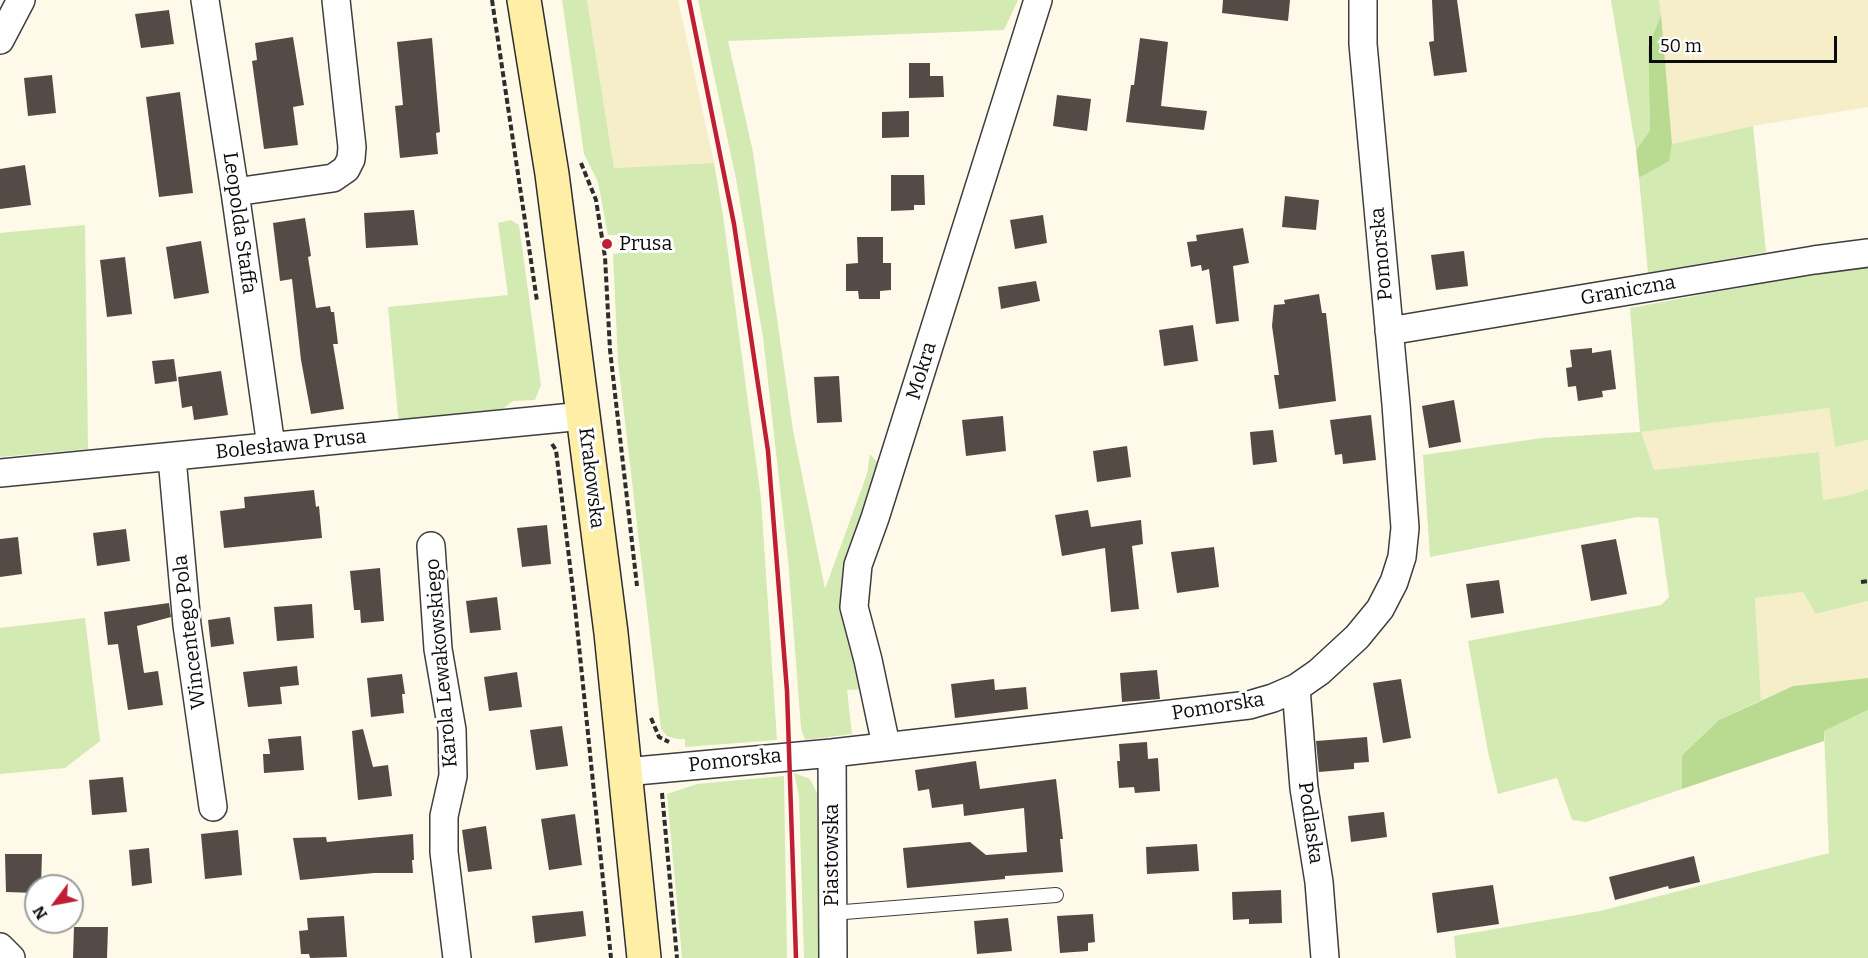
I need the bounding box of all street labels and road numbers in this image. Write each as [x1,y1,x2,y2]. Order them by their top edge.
street label: Leopolda Staffa [217,150,261,296]
street label: Pomorska [1366,206,1398,302]
street label: Graniczna [1579,271,1677,311]
street label: Mokra [902,339,942,403]
street label: Bolesława Prusa [214,425,368,465]
street label: Krakowska [573,426,609,530]
street label: Wincentego Pola [169,553,211,711]
street label: Karola Lewakowskiego [421,558,463,768]
street label: Pomorska [1170,688,1266,726]
street label: Pomorska [687,744,783,778]
street label: Podlaska [1292,780,1328,866]
street label: Piastowska [820,804,844,906]

